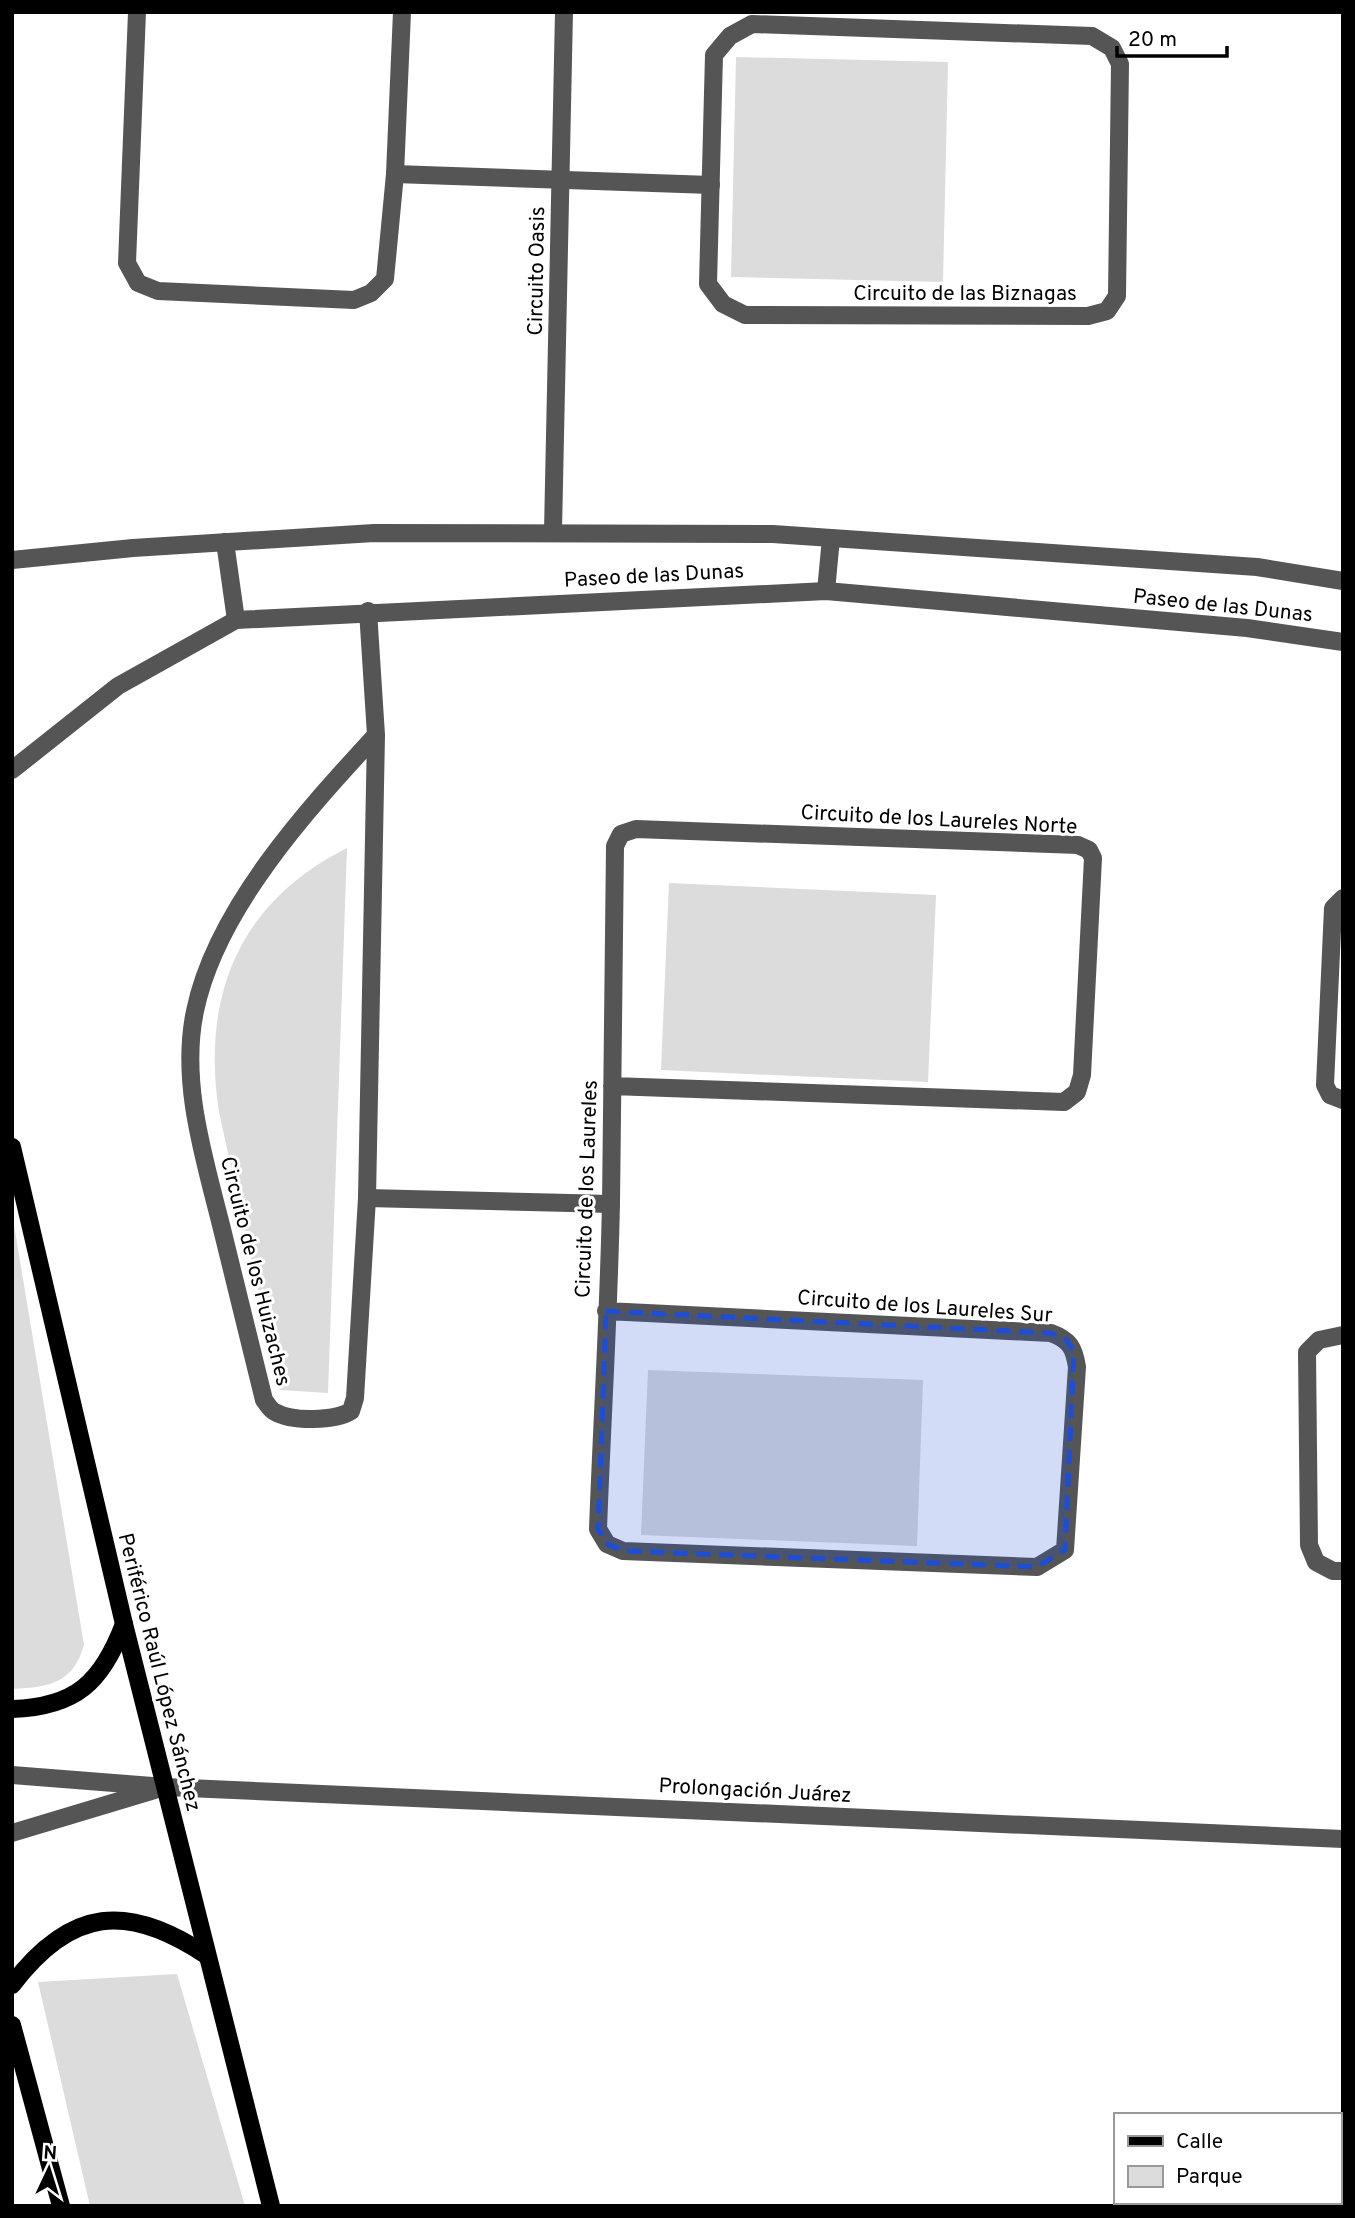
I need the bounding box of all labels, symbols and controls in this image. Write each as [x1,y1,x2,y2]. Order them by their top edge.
scale bar [1117,14,1227,58]
text: 20 m [1128,27,1177,54]
street label: Circuito Oasis [523,206,552,336]
street label: Circuito de las Biznagas [853,281,1077,308]
street label: Paseo de las Dunas [563,558,745,595]
street label: Paseo de las Dunas [1132,584,1314,629]
street label: Circuito de los Laureles Norte [800,800,1078,841]
street label: Circuito de los Laureles [570,1079,605,1299]
street label: Circuito de los Huizaches [213,1154,296,1389]
street label: Circuito de los Laureles Sur [796,1285,1054,1330]
street label: Periférico Raúl López Sánchez [111,1530,206,1814]
street label: Prolongación Juárez [658,1773,852,1810]
legend [1114,2113,1341,2204]
text: Calle [1176,2129,1223,2156]
north arrow [14,2134,84,2204]
text: N [42,2142,58,2166]
text: Parque [1176,2164,1243,2191]

